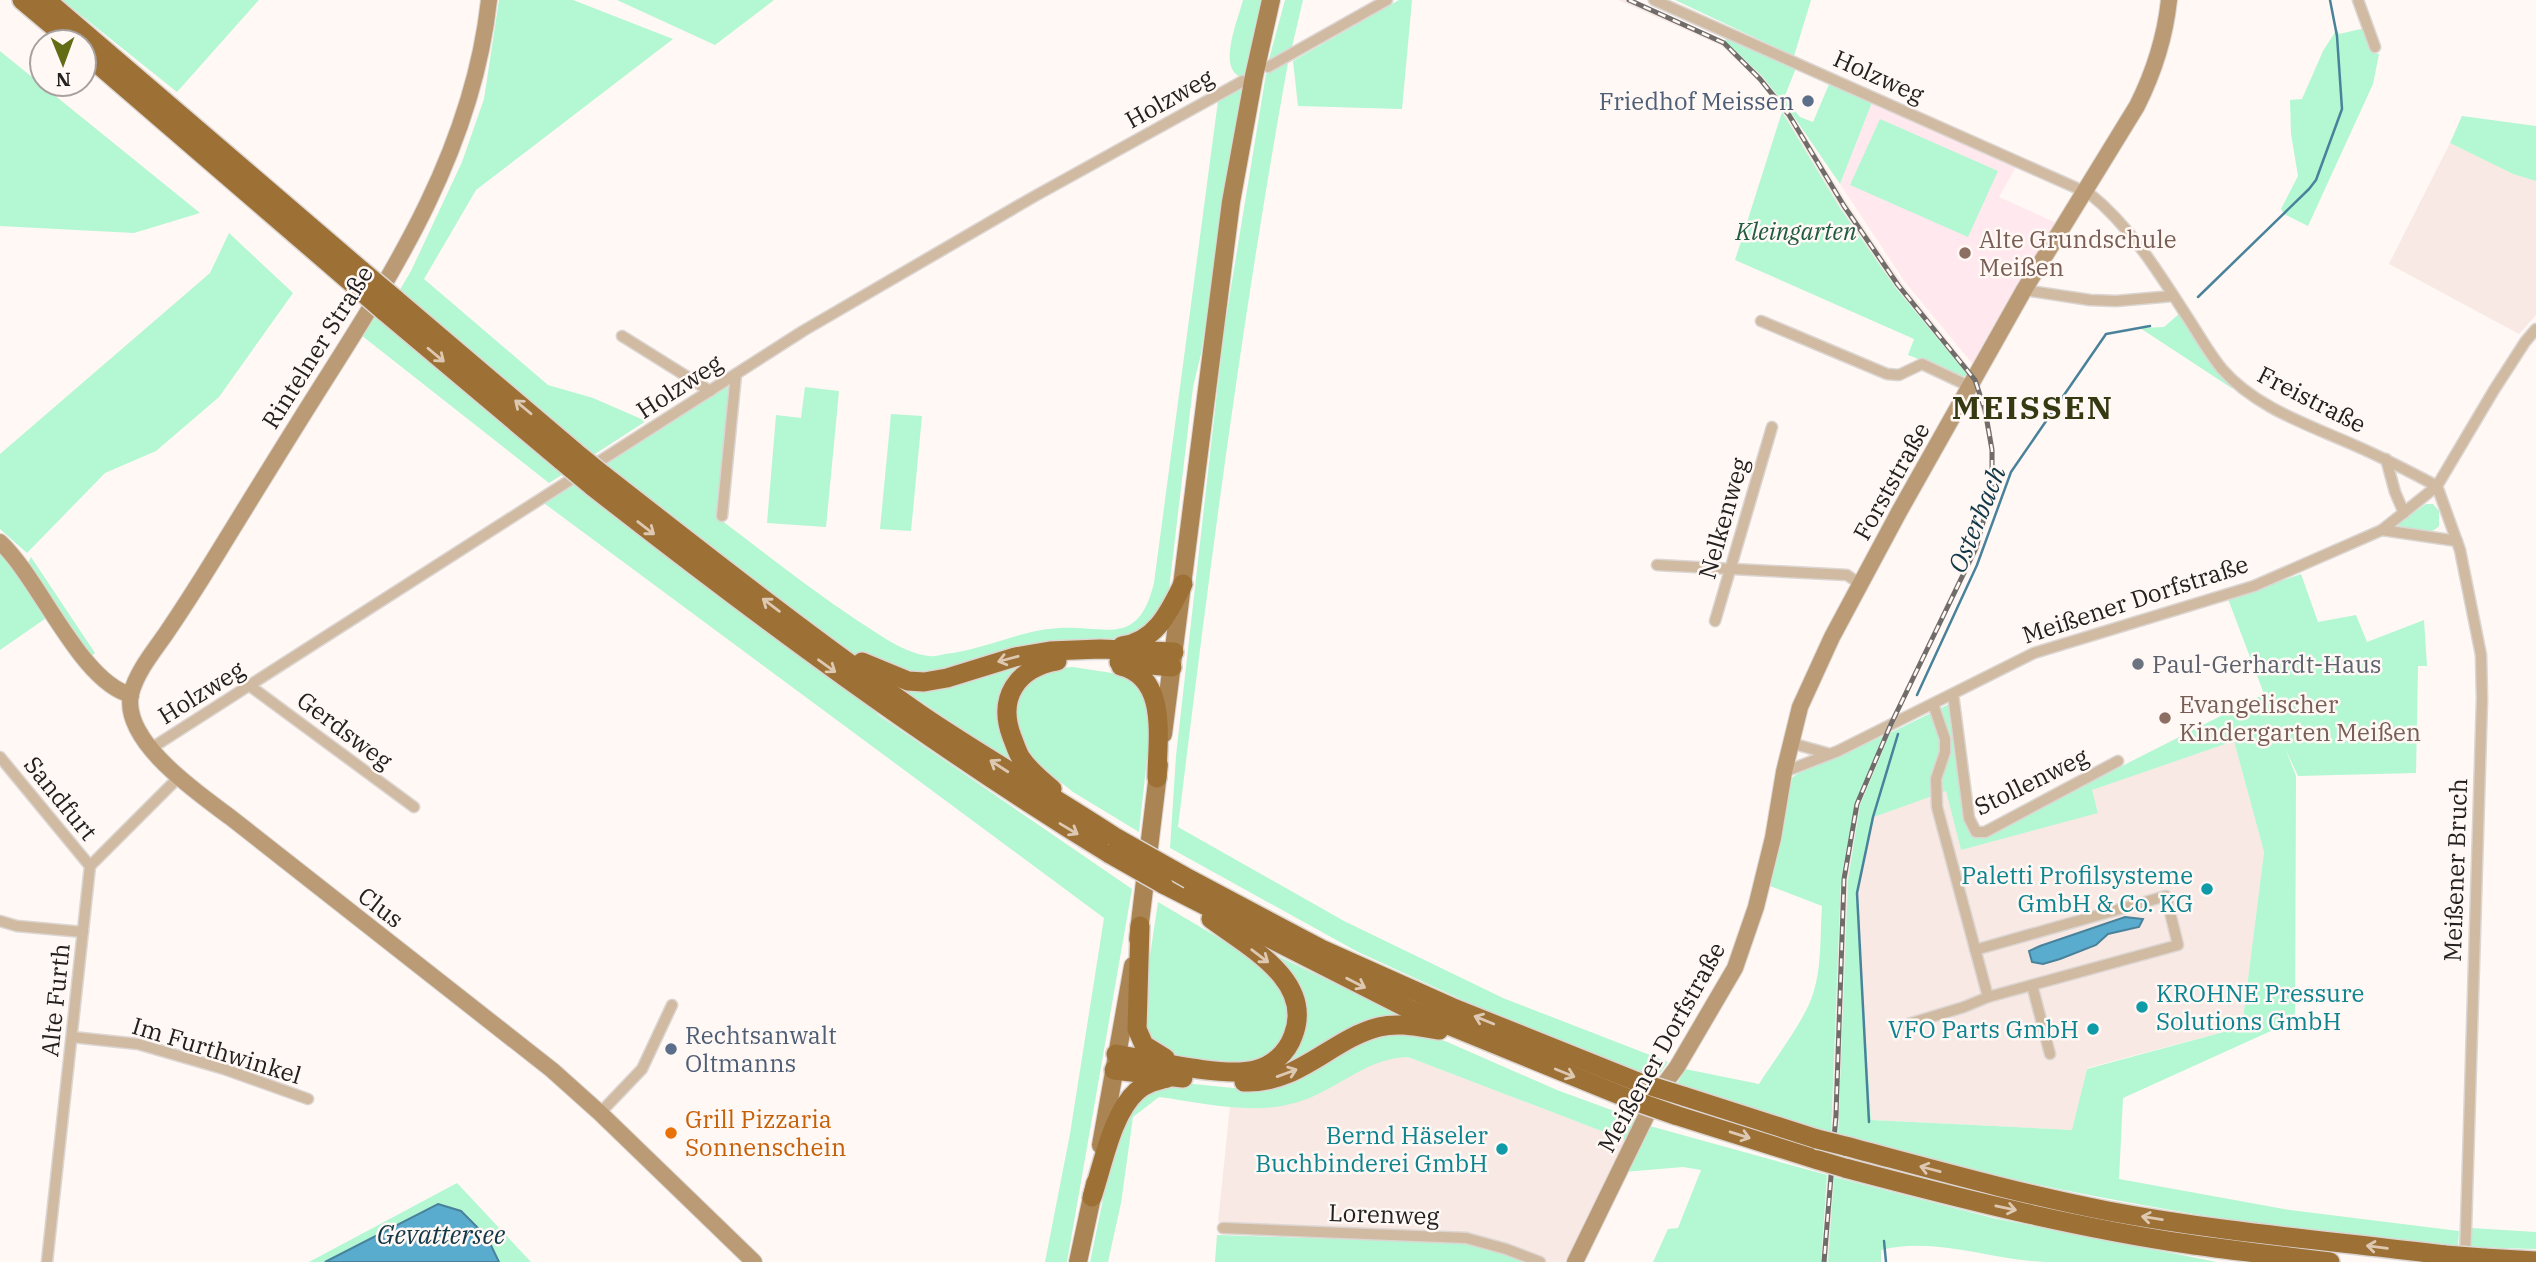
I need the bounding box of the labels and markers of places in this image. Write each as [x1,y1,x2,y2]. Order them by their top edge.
place label: Friedhof Meissen [1599,85,1794,117]
marker: Friedhof Meissen [1800,93,1816,109]
place label: Alte Grundschule Meißen [1979,223,2177,283]
marker: Alte Grundschule Meißen [1957,245,1973,261]
place label: Paul-Gerhardt-Haus [2152,648,2382,680]
marker: Paul-Gerhardt-Haus [2130,656,2146,672]
place label: Evangelischer Kindergarten Meißen [2179,688,2421,748]
marker: Evangelischer Kindergarten Meißen [2157,710,2173,726]
place label: Paletti Profilsysteme GmbH & Co. KG [1961,859,2193,919]
marker: Paletti Profilsysteme GmbH & Co. KG [2199,881,2215,897]
place label: KROHNE Pressure Solutions GmbH [2156,977,2364,1037]
marker: KROHNE Pressure Solutions GmbH [2134,999,2150,1015]
place label: VFO Parts GmbH [1888,1013,2079,1045]
place label: Rechtsanwalt Oltmanns [685,1019,837,1079]
marker: VFO Parts GmbH [2085,1021,2101,1037]
marker: Rechtsanwalt Oltmanns [663,1041,679,1057]
place label: Grill Pizzaria Sonnenschein [685,1103,846,1163]
place label: Bernd Häseler Buchbinderei GmbH [1255,1119,1488,1179]
marker: Grill Pizzaria Sonnenschein [663,1125,679,1141]
marker: Bernd Häseler Buchbinderei GmbH [1494,1141,1510,1157]

